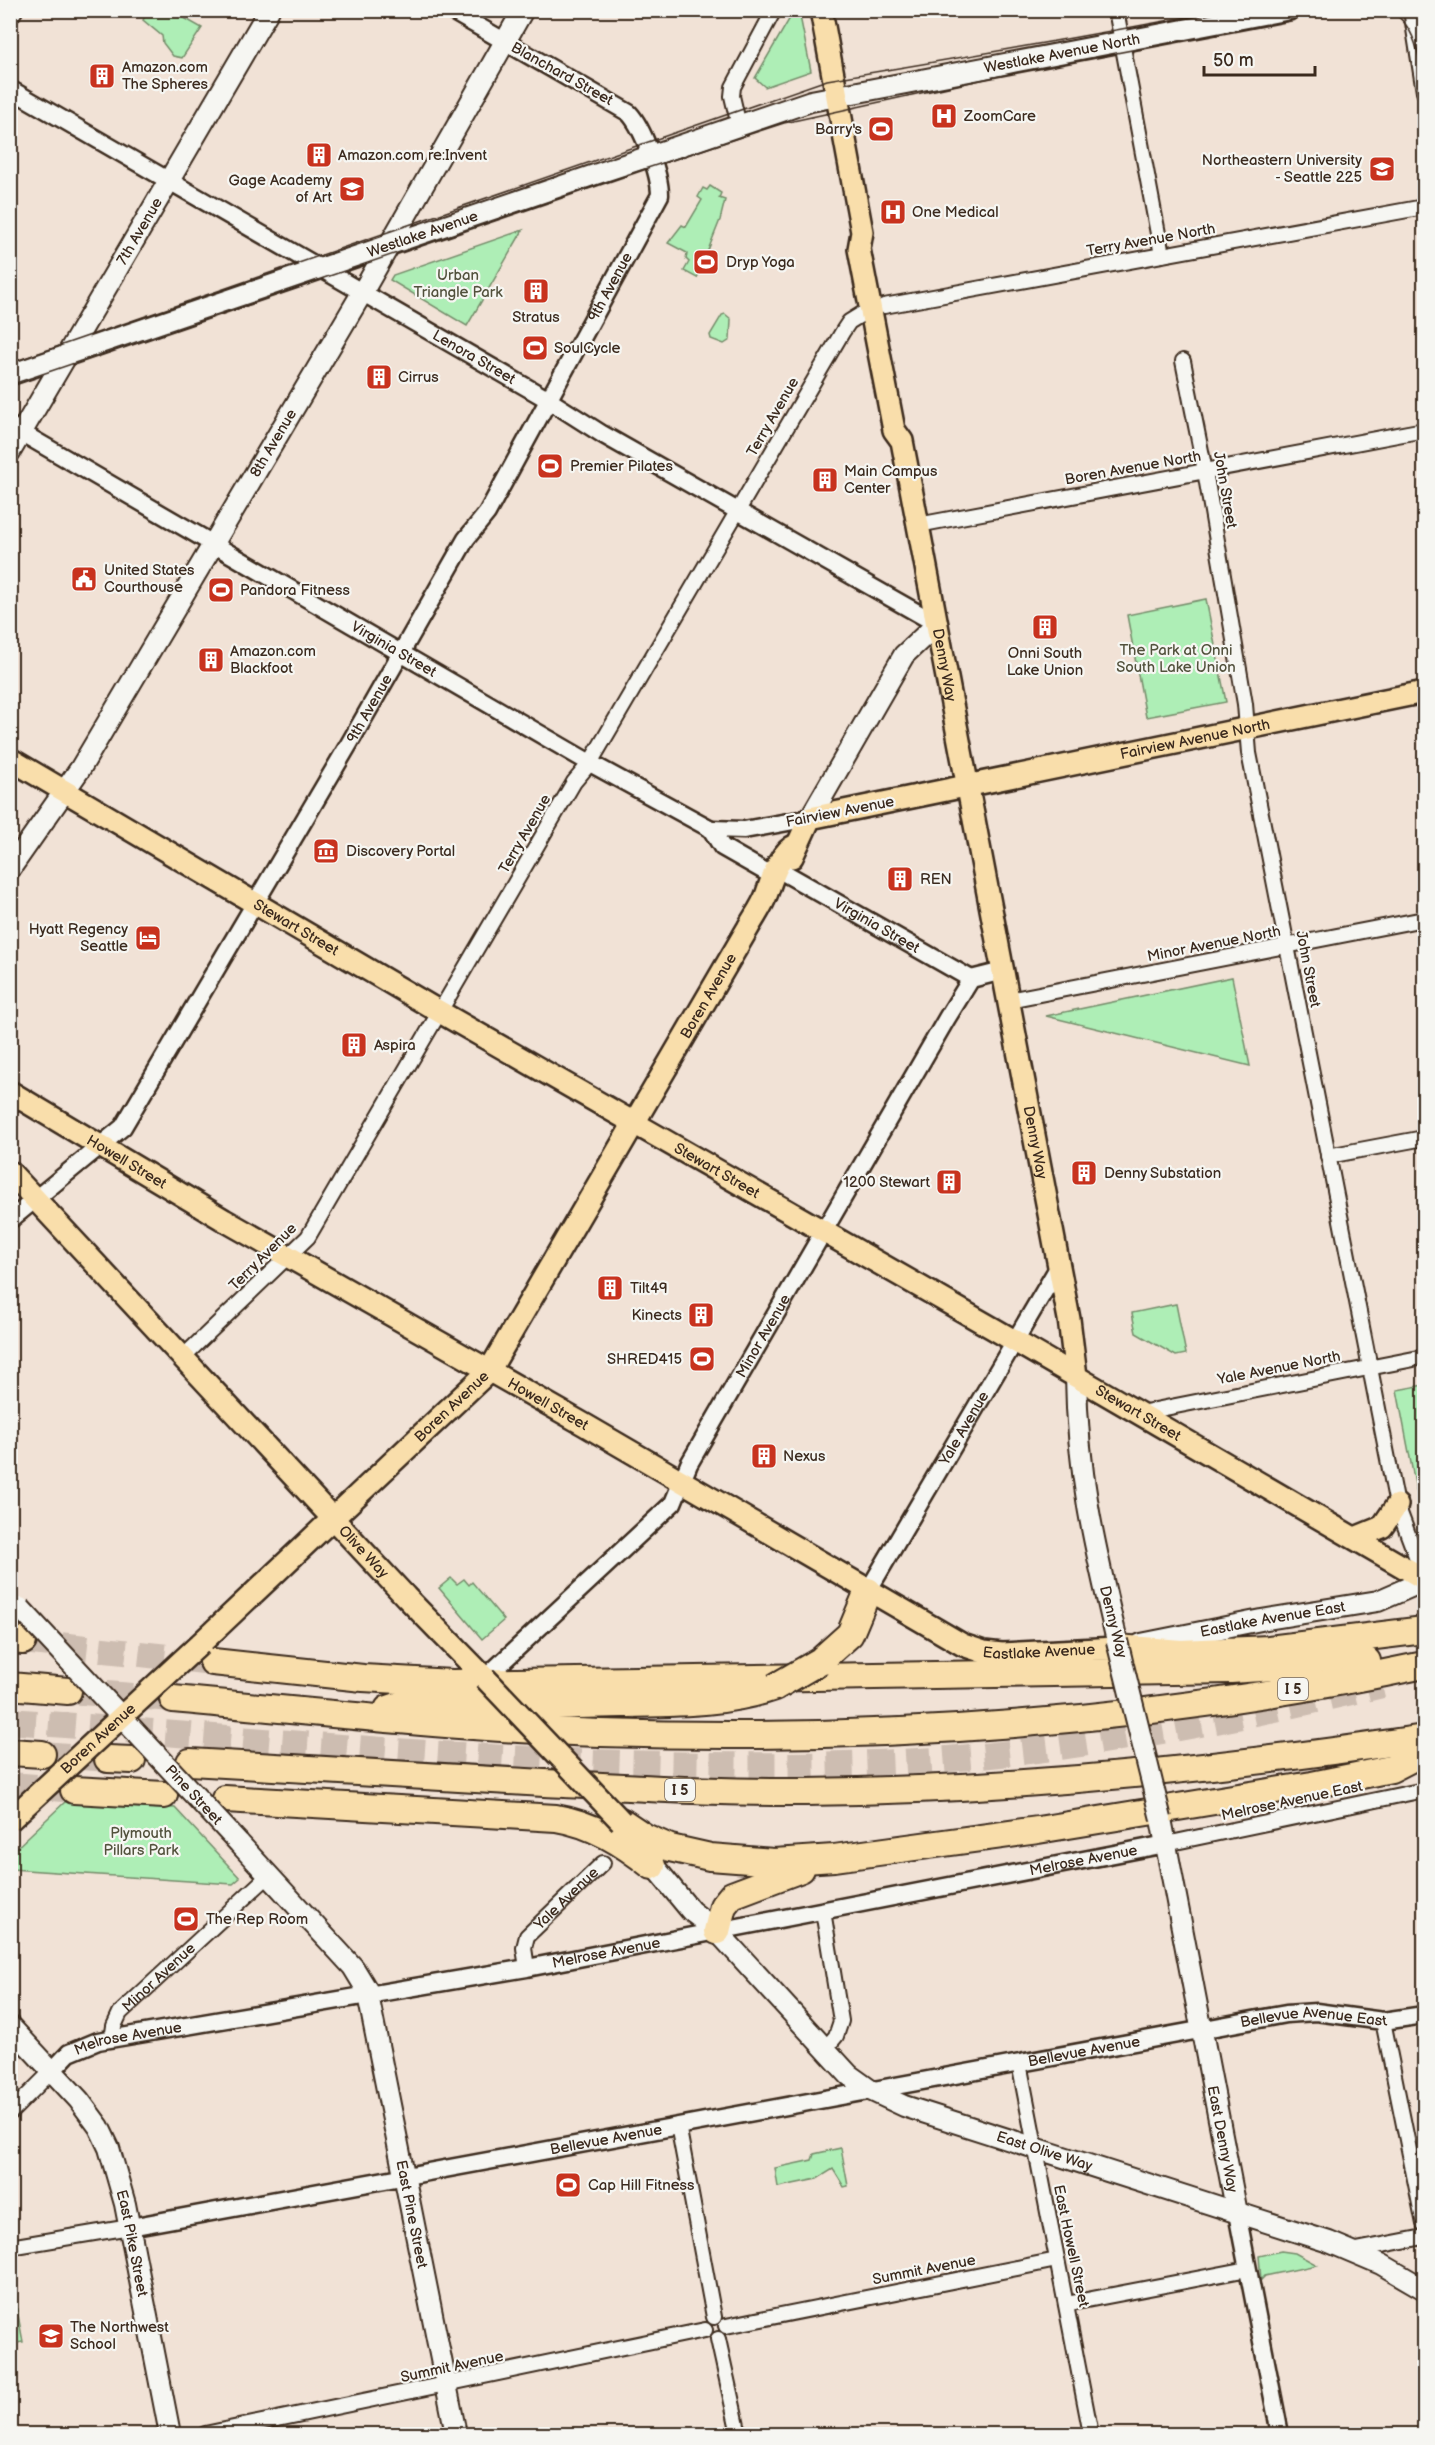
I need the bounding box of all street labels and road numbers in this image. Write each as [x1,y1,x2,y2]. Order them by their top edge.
street label: Westlake Avenue North [982,29,1141,77]
street label: Blanchard Street [508,38,617,110]
street label: 7th Avenue [112,194,167,268]
street label: Westlake Avenue [365,206,481,262]
street label: Terry Avenue North [1085,219,1217,261]
street label: 9th Avenue [584,249,637,325]
street label: Lenora Street [429,326,519,389]
street label: Terry Avenue [743,374,803,460]
street label: 8th Avenue [246,405,301,481]
street label: Boren Avenue North [1063,447,1203,489]
street label: John Street [1209,450,1241,530]
street label: Virginia Street [348,617,440,681]
street label: Denny Way [928,627,961,703]
street label: 9th Avenue [342,671,396,746]
street label: Fairview Avenue North [1118,714,1272,764]
street label: Terry Avenue [495,791,555,877]
street label: Fairview Avenue [784,792,896,832]
street label: Virginia Street [831,894,923,958]
street label: Stewart Street [250,895,343,960]
street label: Minor Avenue North [1146,922,1282,966]
street label: John Street [1291,929,1325,1009]
street label: Boren Avenue [676,950,741,1042]
street label: Denny Way [1019,1104,1052,1181]
street label: Howell Street [83,1131,171,1193]
street label: Stewart Street [671,1138,764,1203]
street label: Terry Avenue [225,1219,301,1295]
street label: Minor Avenue [732,1291,795,1381]
street label: Yale Avenue North [1215,1347,1342,1389]
street label: Boren Avenue [410,1367,493,1446]
street label: Howell Street [504,1374,592,1435]
street label: Stewart Street [1092,1381,1185,1445]
street label: Yale Avenue [934,1388,993,1469]
street label: Olive Way [335,1521,393,1582]
street label: Denny Way [1095,1584,1131,1660]
street label: Eastlake Avenue East [1198,1597,1347,1641]
street label: Eastlake Avenue [982,1640,1096,1664]
road number: I 5 [1278,1678,1308,1700]
street label: Boren Avenue [56,1699,140,1778]
street label: Pine Street [161,1761,227,1829]
street label: Melrose Avenue East [1220,1777,1365,1825]
road number: I 5 [665,1779,695,1801]
street label: Melrose Avenue [1028,1840,1139,1880]
street label: Yale Avenue [529,1863,603,1934]
street label: Melrose Avenue [551,1933,662,1972]
street label: Minor Avenue [118,1939,199,2016]
street label: Bellevue Avenue East [1239,2002,1389,2032]
street label: Melrose Avenue [71,2017,183,2059]
street label: Bellevue Avenue [1026,2032,1142,2071]
street label: East Denny Way [1203,2084,1242,2194]
street label: Bellevue Avenue [548,2120,664,2159]
street label: East Olive Way [994,2127,1095,2175]
street label: East Pine Street [392,2158,432,2270]
street label: East Howell Street [1049,2183,1093,2309]
street label: East Pike Street [112,2187,152,2298]
street label: Summit Avenue [871,2251,977,2289]
street label: Summit Avenue [399,2347,505,2387]

